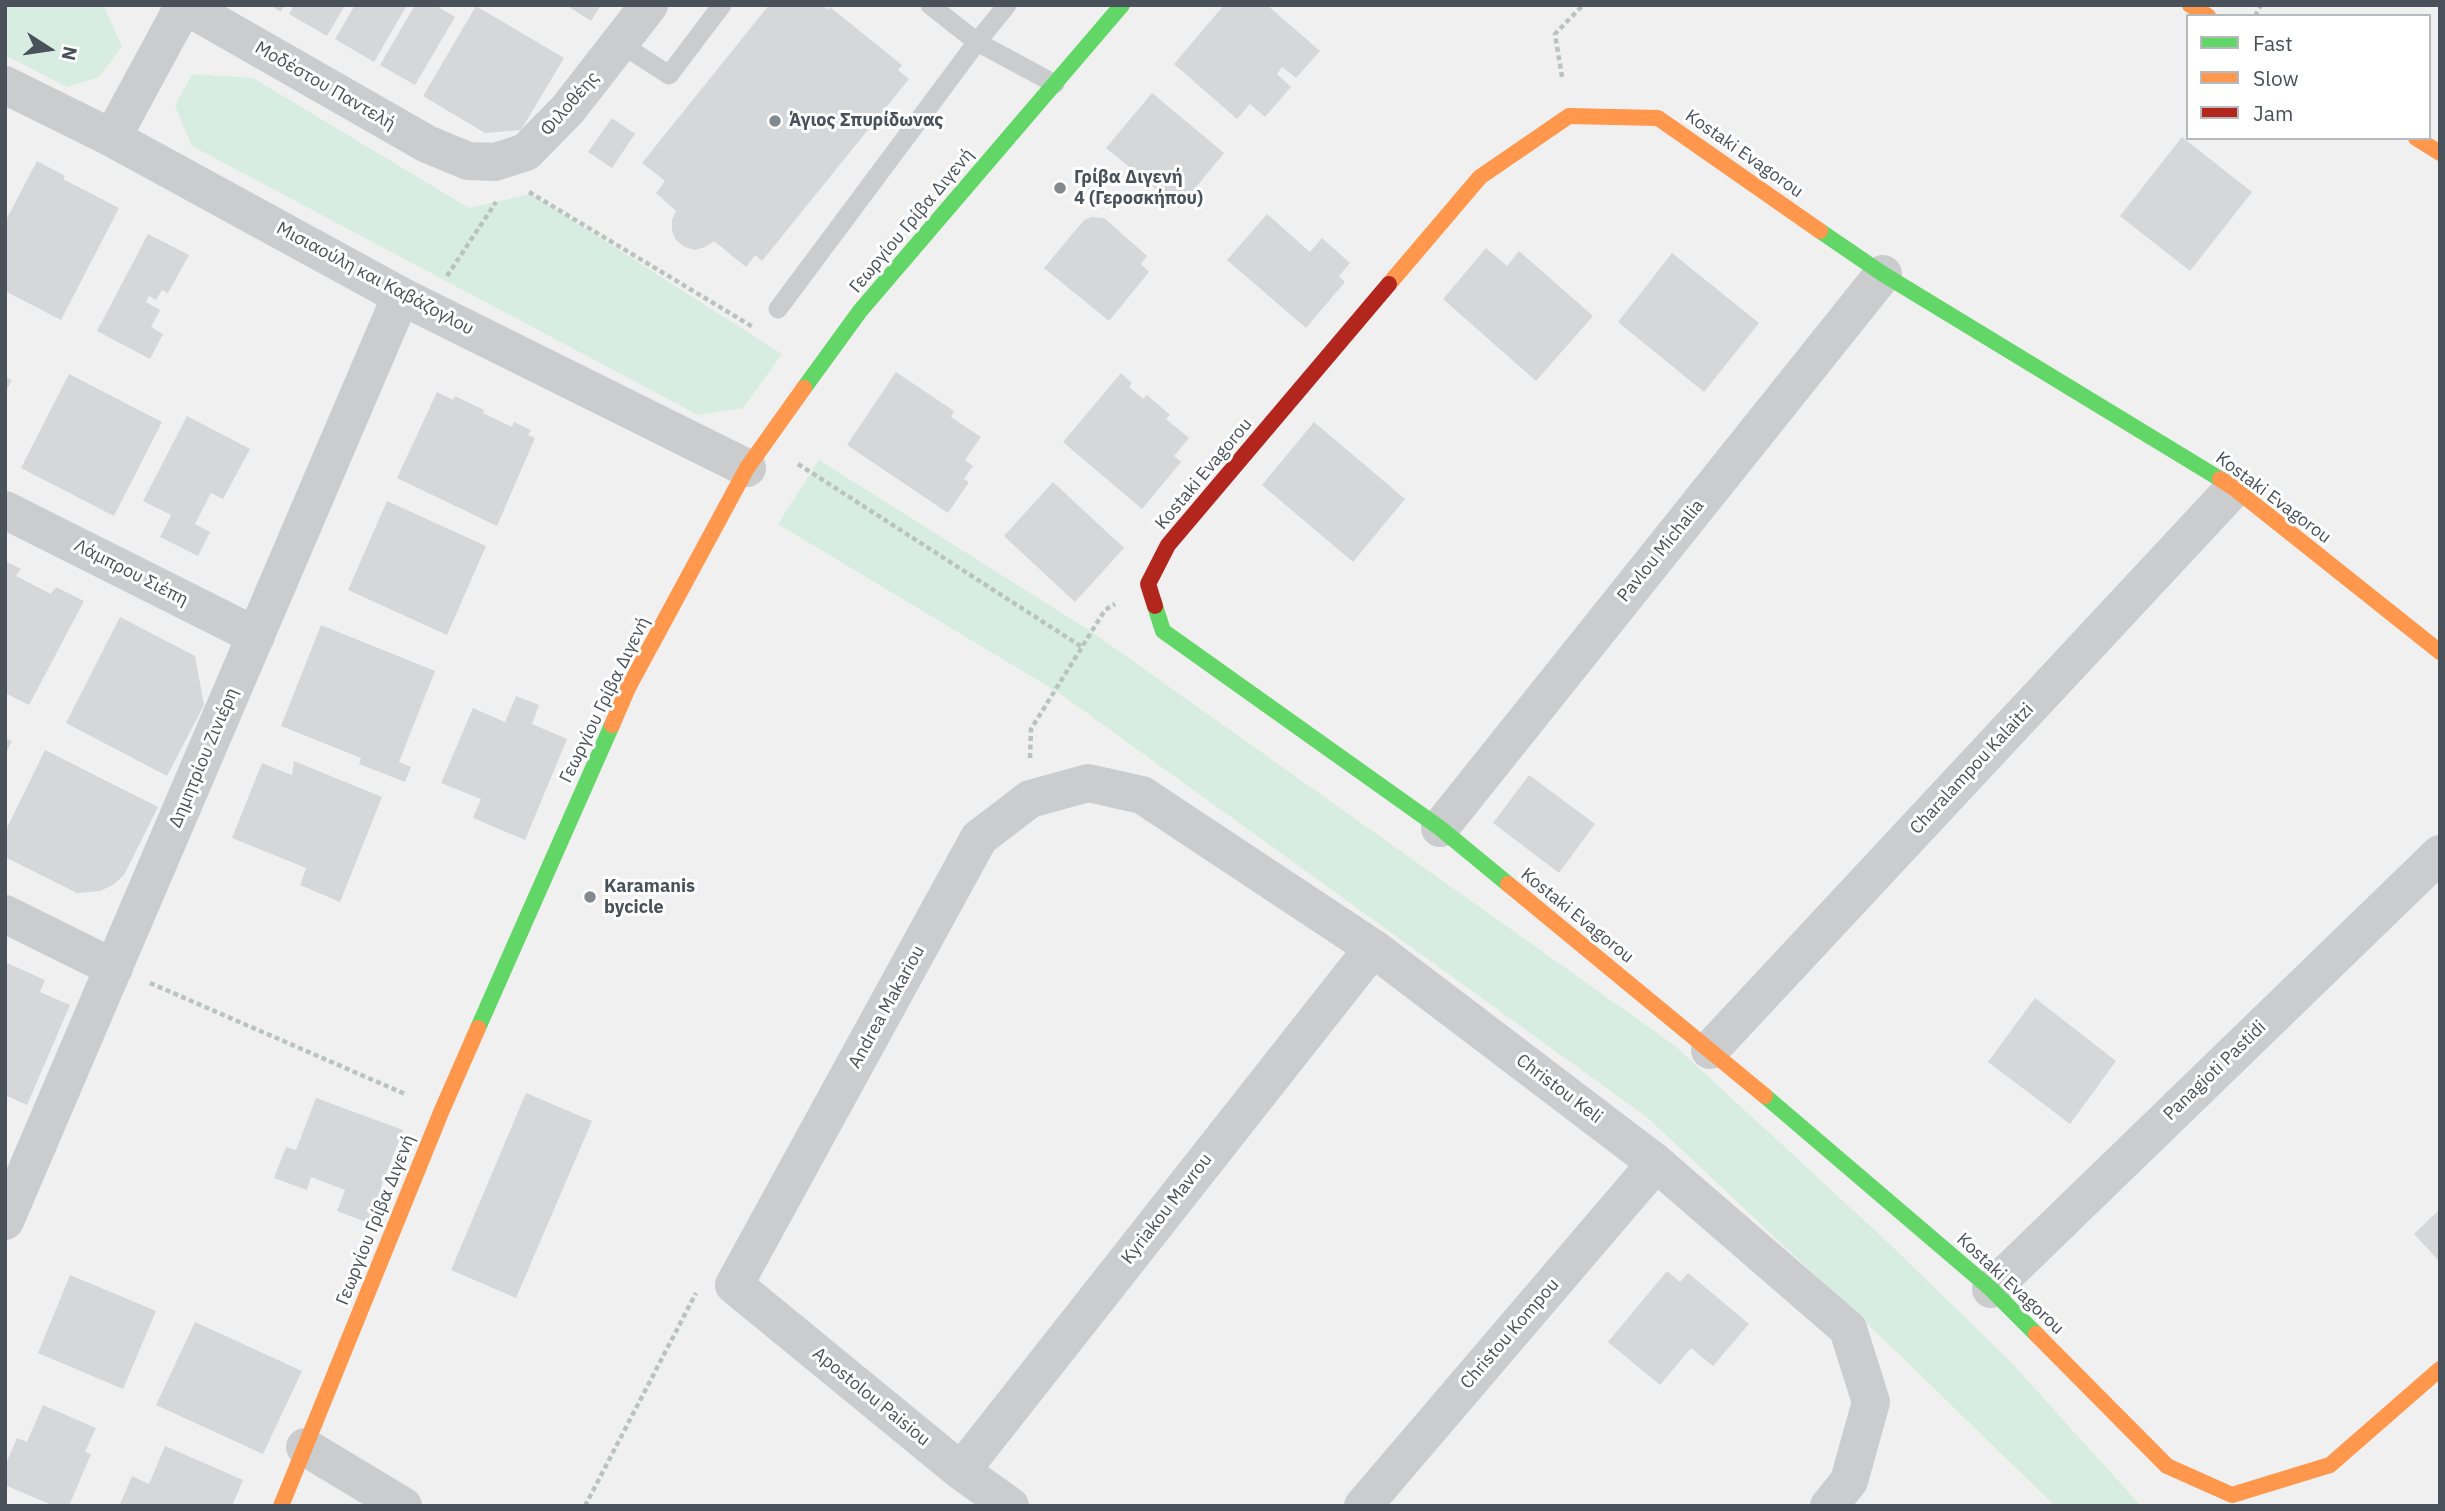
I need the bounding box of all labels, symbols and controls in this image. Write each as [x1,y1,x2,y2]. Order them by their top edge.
north arrow [14,14,84,84]
legend [2186,14,2431,140]
text: Fast [2253,29,2293,57]
street label: Μοδέστου Παντελή [251,37,399,135]
text: N [56,44,83,63]
text: Slow [2253,64,2299,92]
street label: Φιλοθέης [536,67,604,141]
text: Jam [2253,99,2293,127]
street label: Kostaki Evagorou [1681,105,1807,203]
place label: Άγιος Σπυρίδωνας [789,110,943,132]
marker: Άγιος Σπυρίδωνας [767,113,783,129]
street label: Γεωργίου Γρίβα Διγενή [845,144,979,298]
place label: Γρίβα Διγενή 4 (Γεροσκήπου) [1074,167,1203,210]
marker: Γρίβα Διγενή 4 (Γεροσκήπου) [1052,180,1068,196]
street label: Μισιαούλη και Καβάζογλου [273,218,477,340]
street label: Kostaki Evagorou [1151,414,1257,534]
street label: Kostaki Evagorou [2211,448,2335,548]
street label: Pavlou Michalia [1613,495,1709,607]
street label: Λάμπρου Σιέπη [70,535,192,611]
street label: Γεωργίου Γρίβα Διγενή [555,613,655,787]
street label: Δημητρίου Ζινιέρη [165,685,243,831]
street label: Charalampou Kalaitzi [1906,699,2038,839]
street label: Kostaki Evagorou [1516,864,1638,968]
place label: Karamanis bycicle [604,876,695,918]
marker: Karamanis bycicle [582,889,598,905]
street label: Andrea Makariou [844,942,930,1072]
street label: Panagioti Pastidi [2159,1017,2271,1125]
street label: Christou Keli [1512,1050,1606,1128]
street label: Γεωργίου Γρίβα Διγενή [332,1132,420,1308]
street label: Kyriakou Mavrou [1117,1149,1217,1269]
street label: Kostaki Evagorou [1952,1229,2068,1339]
street label: Christou Kompou [1456,1274,1564,1394]
street label: Apostolou Paisiou [808,1343,934,1451]

